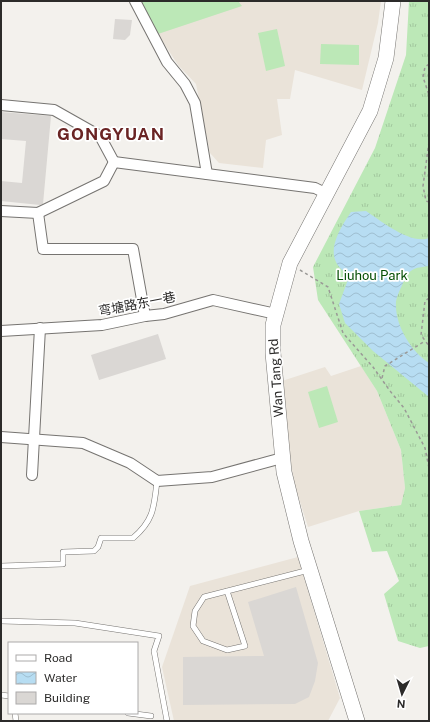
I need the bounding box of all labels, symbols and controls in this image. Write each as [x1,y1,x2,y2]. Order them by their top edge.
district label: GONGYUAN [57,124,165,144]
park label: Liuhou Park [336,268,408,283]
street label: 弯塘路东一巷 [97,289,177,319]
street label: Wan Tang Rd [266,338,286,418]
legend [8,642,138,714]
text: Road [44,651,72,665]
text: Water [44,671,78,685]
north arrow [382,674,422,714]
text: Building [44,691,90,705]
text: N [396,698,406,710]

